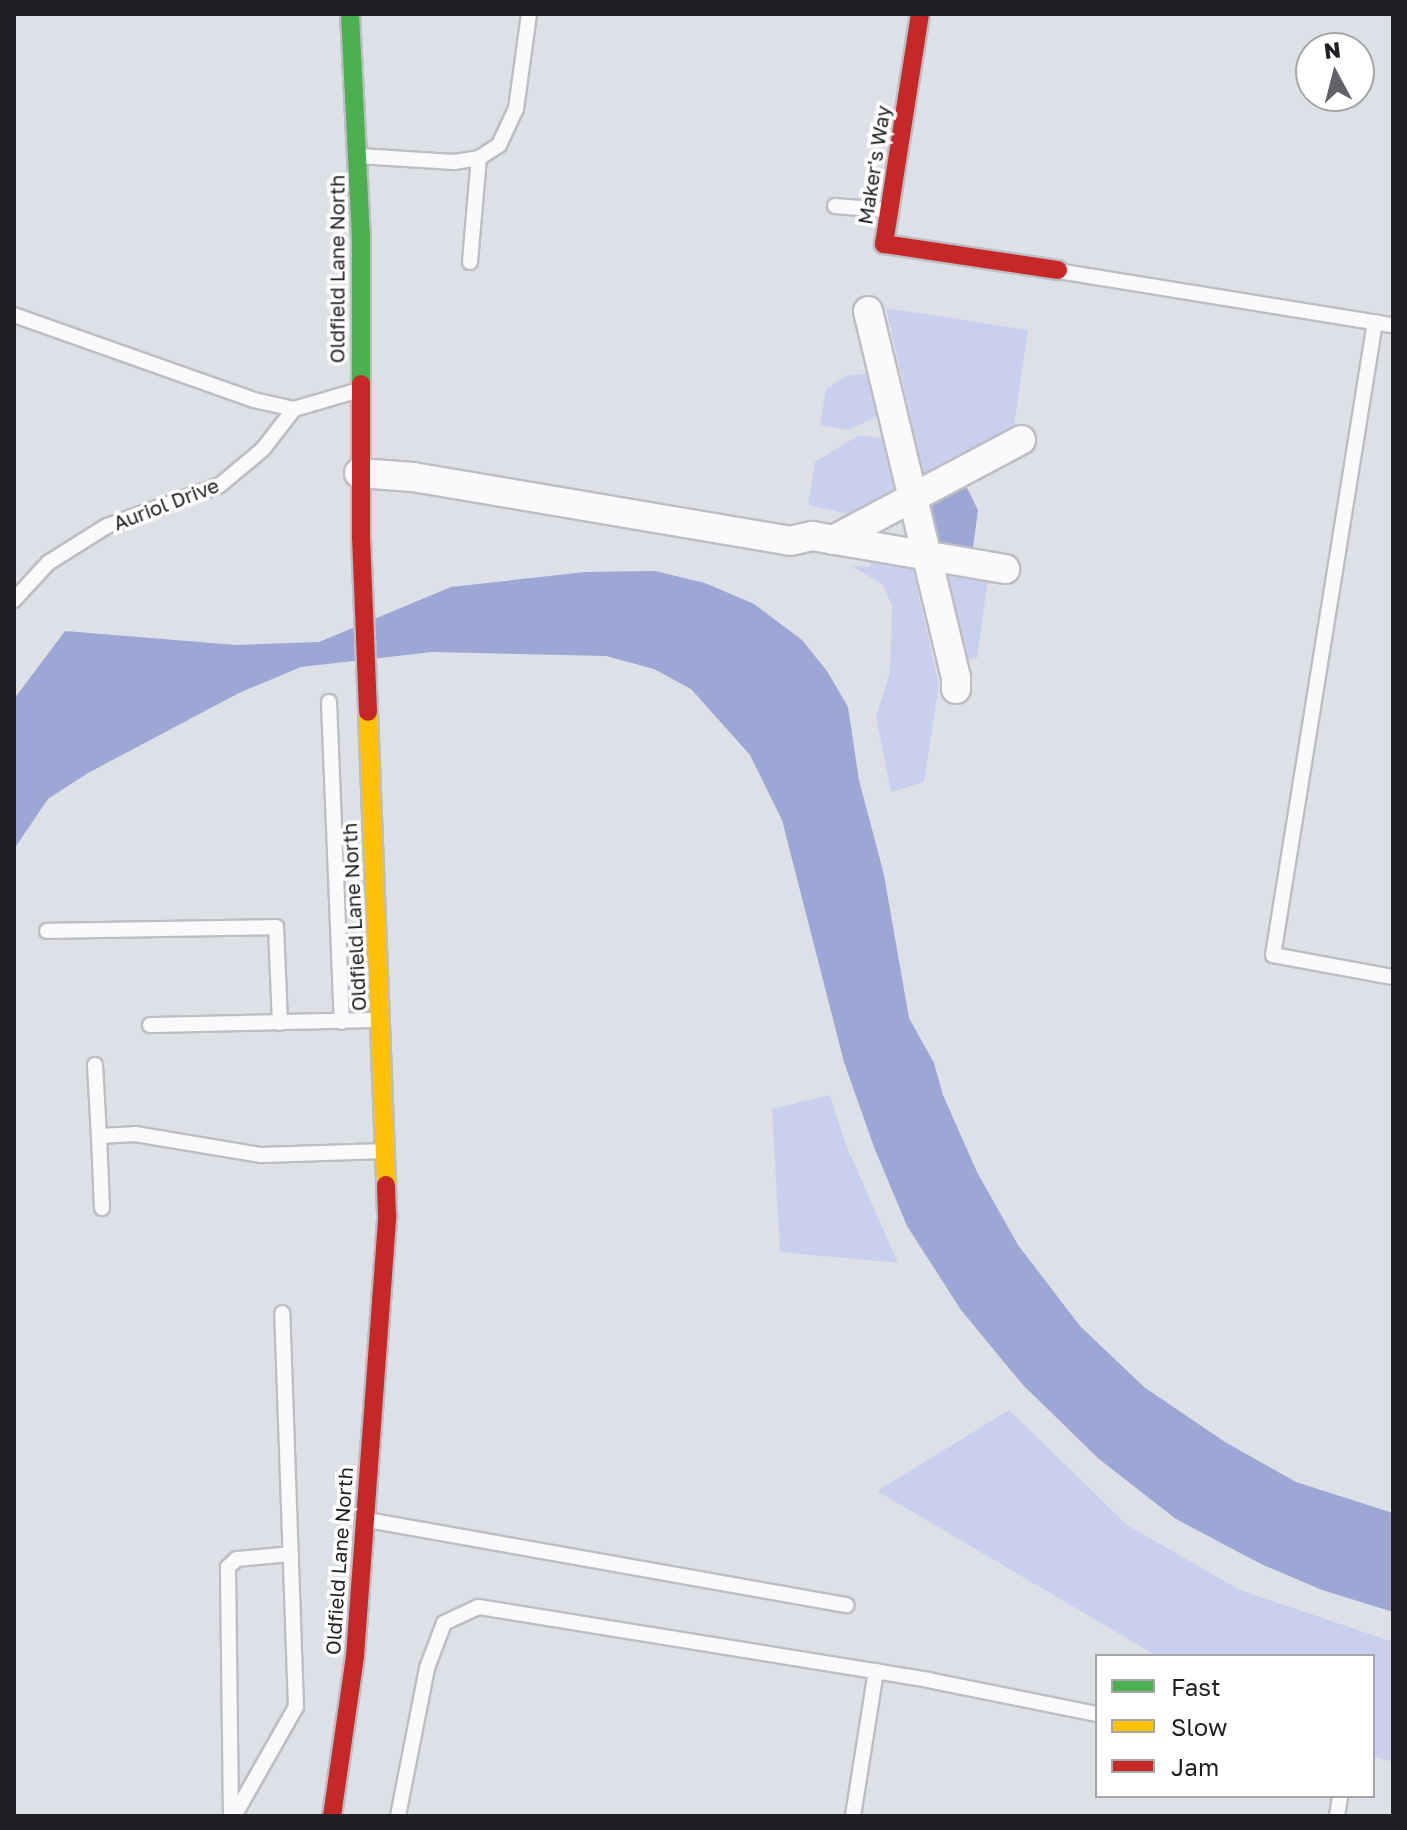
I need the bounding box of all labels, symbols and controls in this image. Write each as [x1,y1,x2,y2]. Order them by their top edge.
north arrow [1295,32,1375,112]
text: N [1322,35,1342,64]
street label: Maker's Way [853,104,895,226]
street label: Oldfield Lane North [325,175,349,363]
street label: Auriol Drive [110,473,222,535]
street label: Oldfield Lane North [337,822,371,1012]
street label: Oldfield Lane North [320,1466,358,1656]
legend [1095,1654,1375,1798]
text: Fast [1171,1672,1221,1701]
text: Slow [1171,1712,1227,1741]
text: Jam [1171,1752,1219,1781]

